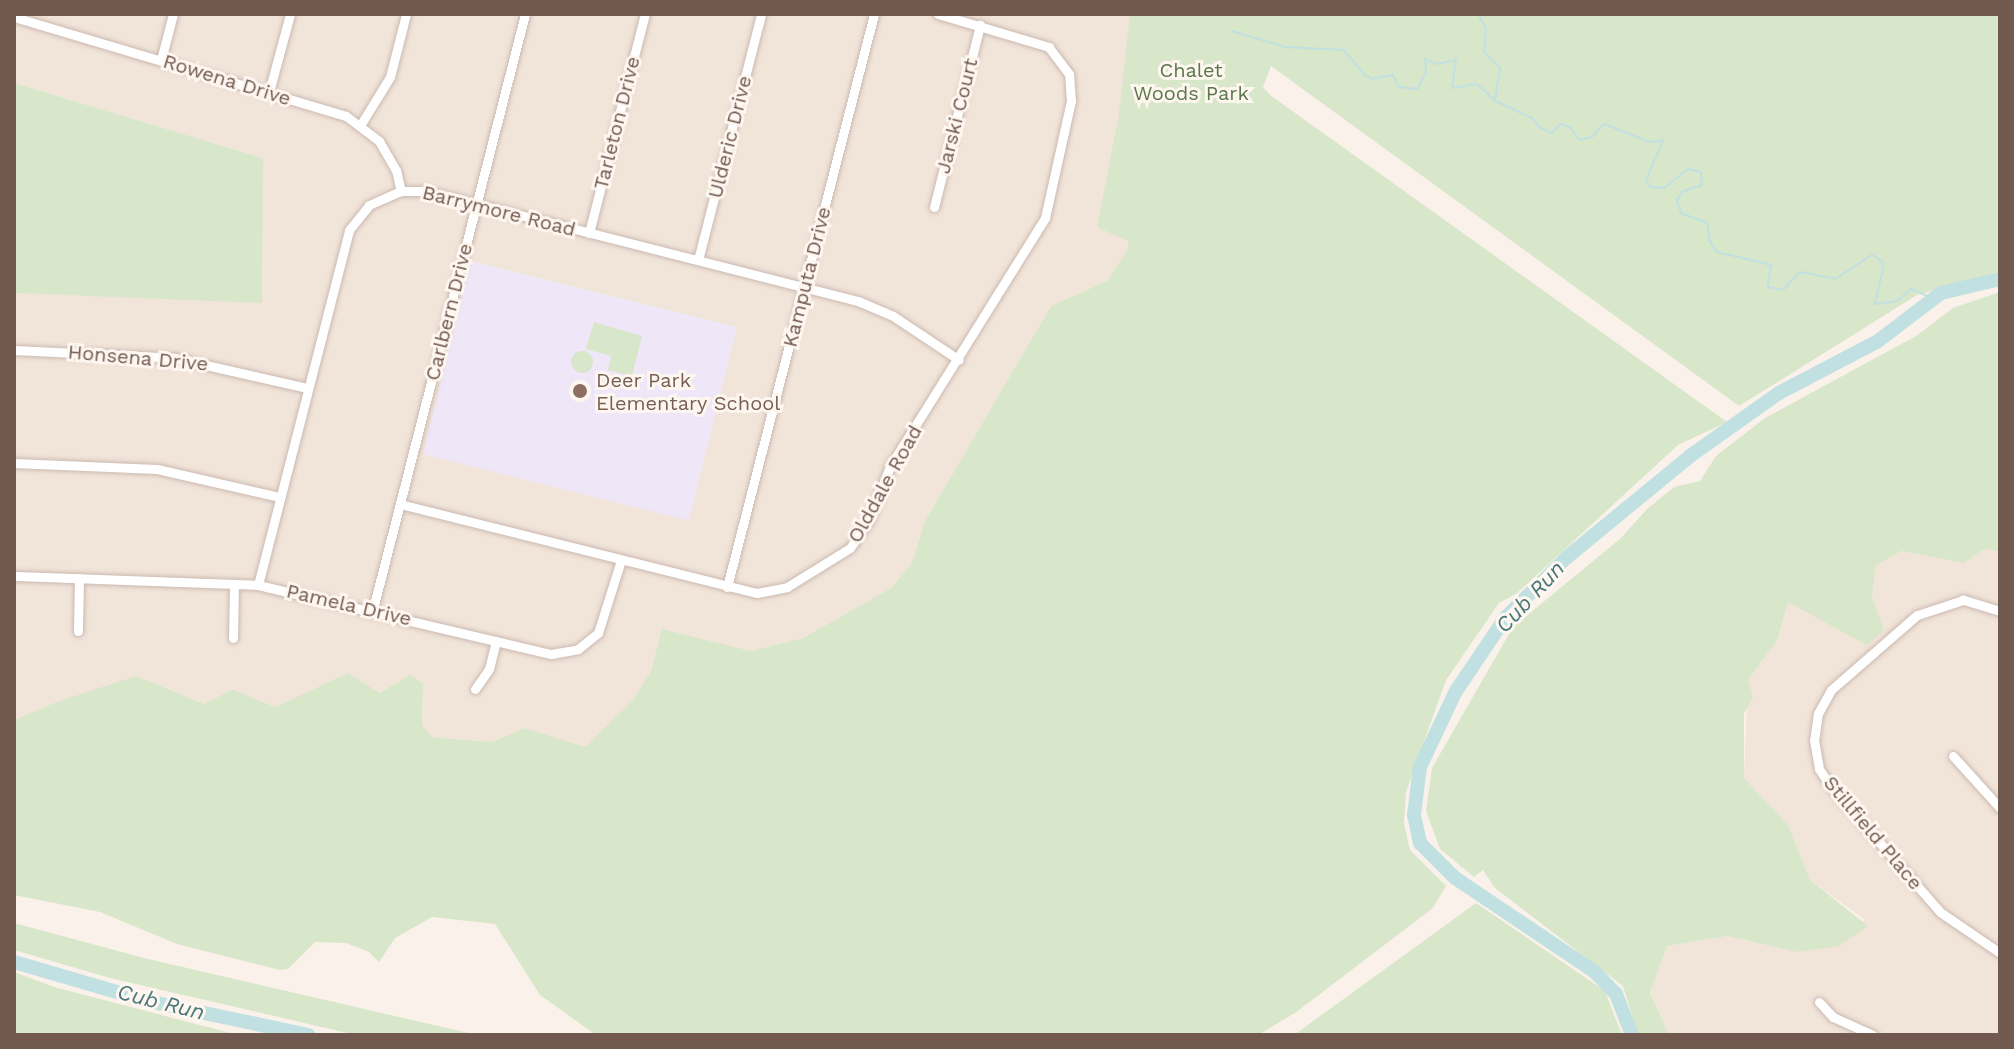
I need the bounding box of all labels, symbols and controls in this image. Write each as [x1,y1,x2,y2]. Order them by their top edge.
street label: Rowena Drive [160,49,294,111]
street label: Tarleton Drive [589,54,645,192]
street label: Jarski Court [931,56,983,176]
park label: Chalet Woods Park [1133,59,1249,106]
street label: Ulderic Drive [703,73,757,201]
street label: Barrymore Road [420,180,578,242]
street label: Kamputa Drive [778,204,836,350]
street label: Carlbern Drive [420,241,478,383]
street label: Honsena Drive [67,340,209,376]
place label: Deer Park Elementary School [596,368,781,415]
marker: Deer Park Elementary School [571,382,589,400]
street label: Olddale Road [843,421,927,547]
water label: Cub Run [1490,555,1570,639]
street label: Pamela Drive [284,579,414,631]
street label: Stillfield Place [1818,771,1928,895]
water label: Cub Run [115,978,207,1026]

